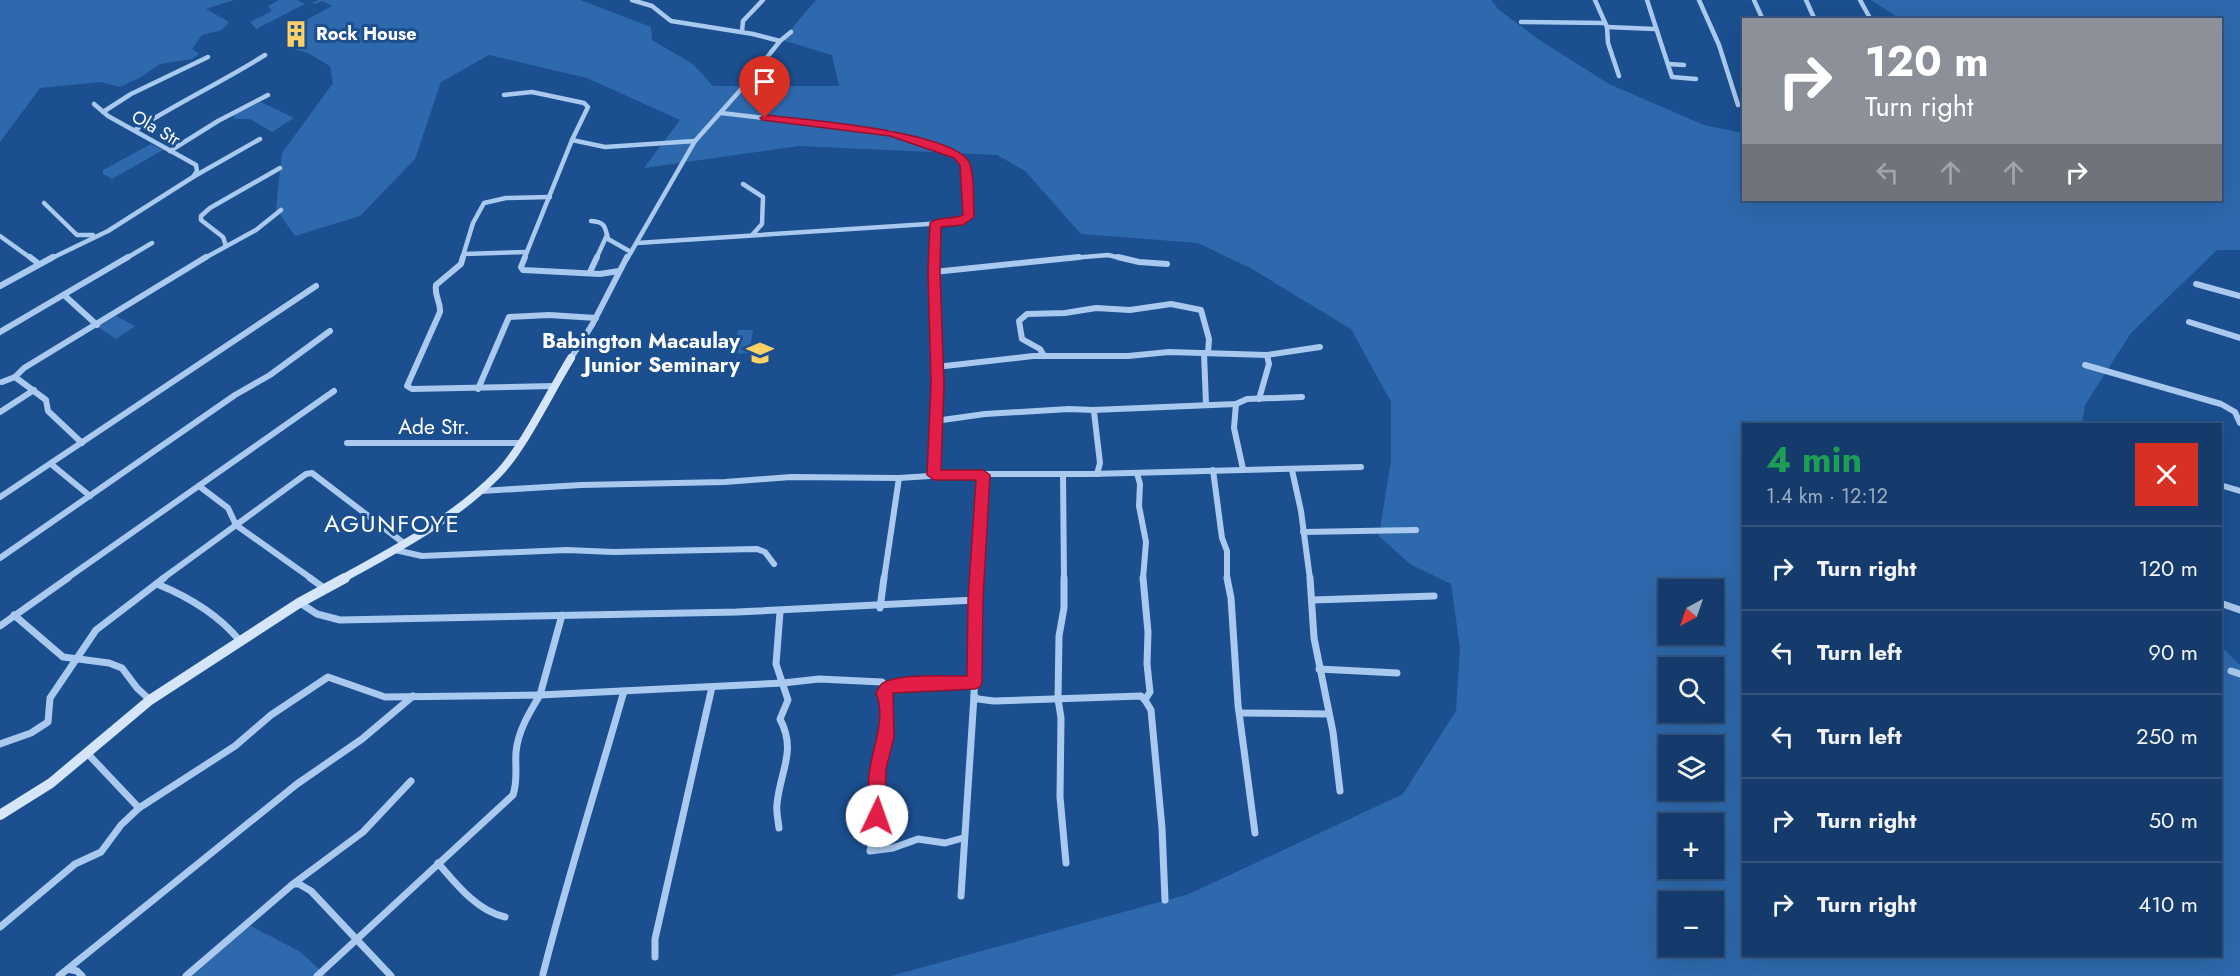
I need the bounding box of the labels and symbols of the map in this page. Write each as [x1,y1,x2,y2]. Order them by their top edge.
building icon: Rock House [281,19,311,49]
place label: Rock House [316,21,417,47]
pin [739,56,790,118]
street label: Ola Str [127,104,186,153]
place label: Babington Macaulay Junior Seminary [542,326,741,380]
school or university icon: Babington Macaulay Junior Seminary [745,338,775,368]
street label: Ade Str. [398,412,470,442]
district label: AGUNFOYE [324,506,460,541]
north arrow [1658,579,1724,645]
position arrow [845,784,909,848]

